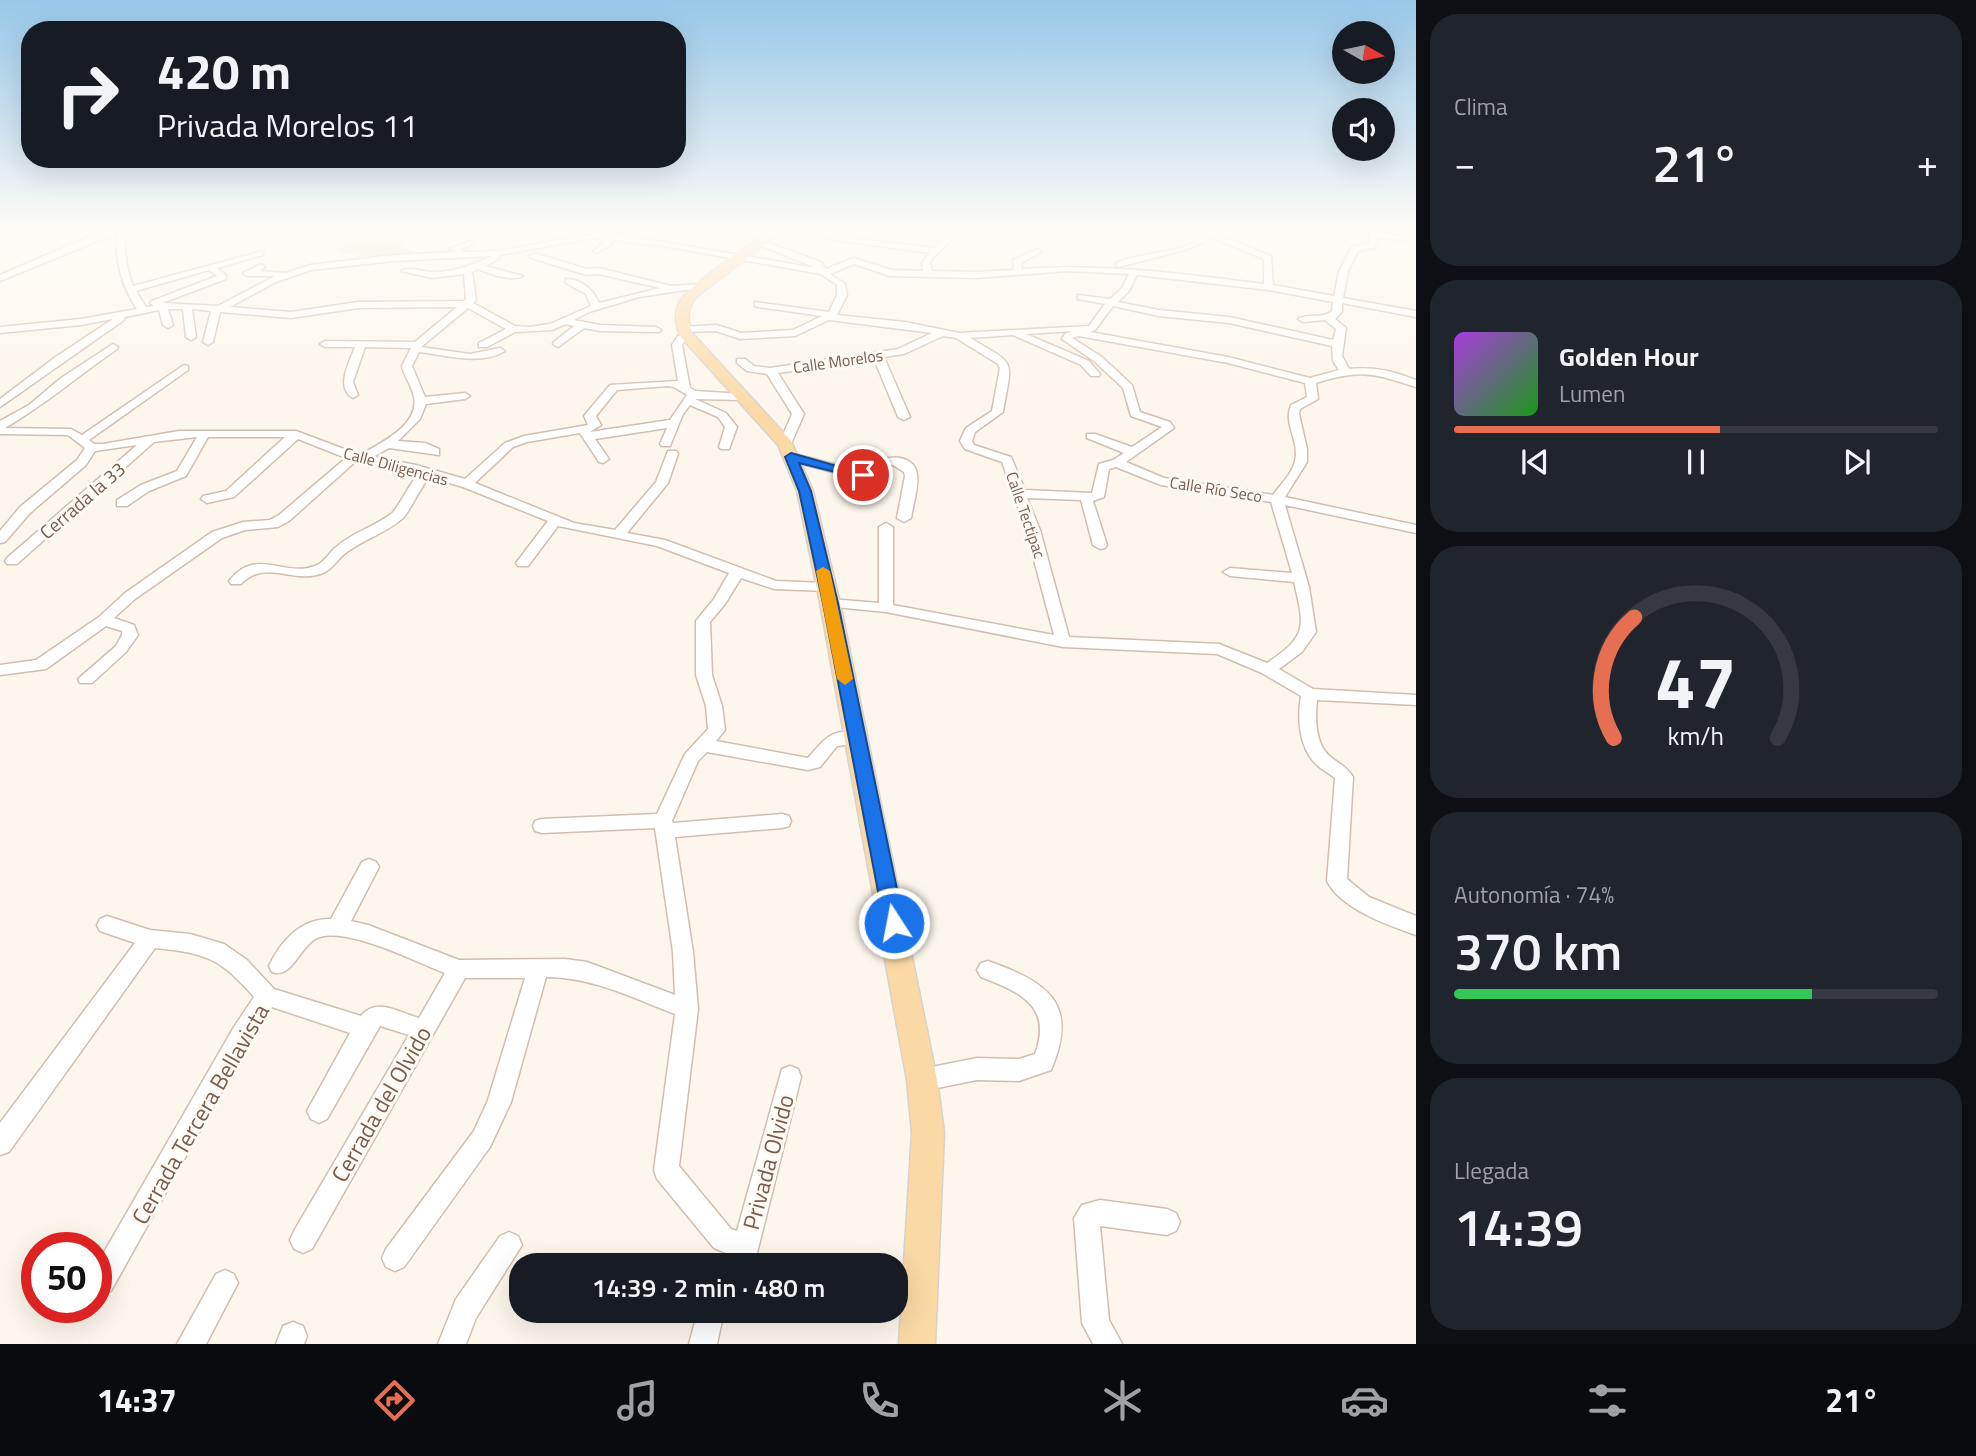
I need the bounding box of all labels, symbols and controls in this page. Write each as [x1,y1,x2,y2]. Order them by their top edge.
north arrow [1332,21,1395,84]
map controls [1332,21,1395,161]
text: 420 m [157,33,291,108]
icon: right [42,49,133,140]
text: Clima [1454,89,1508,124]
button: sound [1332,98,1395,161]
text: Privada Morelos 11 [157,101,418,149]
text: 21° [1652,123,1740,202]
text: − [1454,134,1475,192]
text: + [1917,134,1938,192]
text: Golden Hour [1559,337,1699,376]
street label: Calle Morelos [791,343,885,379]
text: Lumen [1559,376,1625,411]
street label: Calle Diligencias [341,440,451,492]
icon: previous [1516,443,1554,481]
icon: pause [1677,443,1715,481]
icon: next [1838,443,1876,481]
pin [833,445,893,505]
street label: Cerrada la 33 [33,454,131,546]
icon: arrive [844,456,882,494]
street label: Calle Tectipac [1000,468,1052,562]
street label: Calle Río Seco [1168,470,1264,508]
text: 47 [1655,626,1737,736]
text: km/h [1668,717,1724,755]
text: Autonomía · 74% [1454,877,1614,912]
position arrow [857,886,931,960]
text: 370 km [1454,911,1622,990]
street label: Cerrada Tercera Bellavista [122,997,278,1231]
street label: Cerrada del Olvido [322,1019,440,1189]
street label: Privada Olvido [733,1090,803,1234]
text: Llegada [1454,1153,1529,1188]
text: 14:39 [1454,1187,1583,1266]
speed limit sign: 50 [21,1232,112,1323]
text: 14:39 · 2 min · 480 m [592,1268,825,1307]
text: 14:37 [97,1376,177,1424]
icon: directions [370,1376,419,1425]
icon: music [613,1376,662,1425]
icon: phone [855,1376,904,1425]
icon: climate [1098,1376,1147,1425]
icon: car [1340,1376,1389,1425]
icon: filters [1583,1376,1632,1425]
text: 21° [1825,1376,1879,1424]

